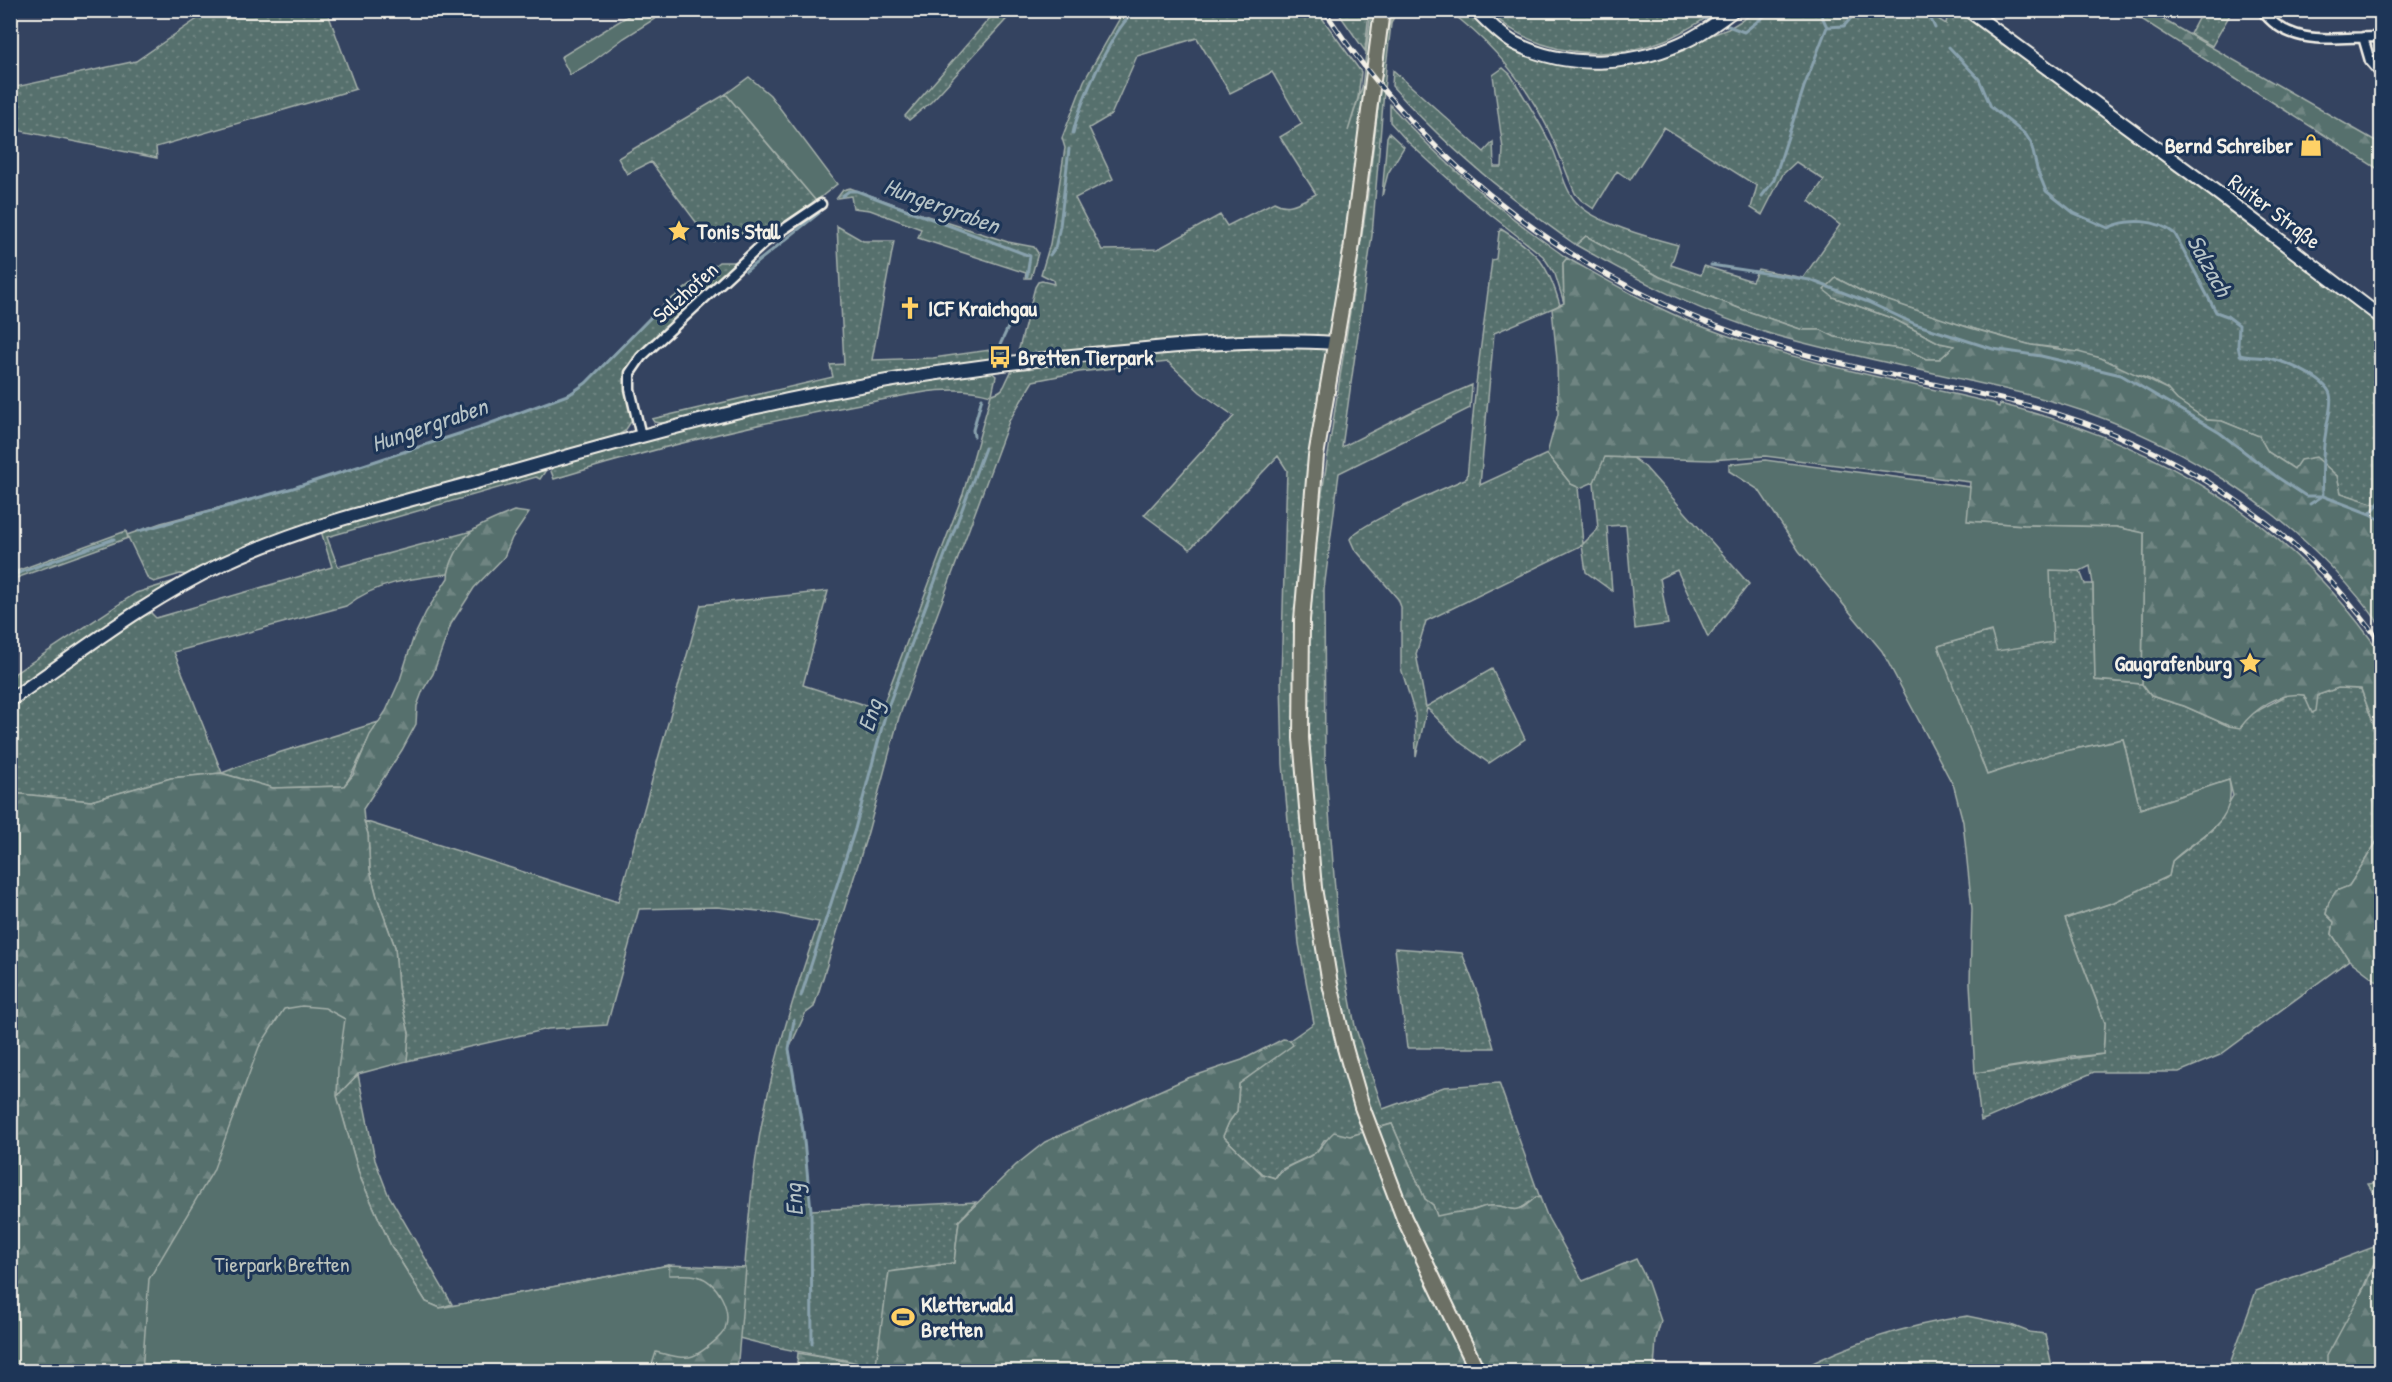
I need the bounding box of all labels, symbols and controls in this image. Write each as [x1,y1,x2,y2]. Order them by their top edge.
place label: Bernd Schreiber [2165,130,2294,160]
shop icon: Bernd Schreiber [2298,132,2324,158]
street label: Ruiter Straße [2223,166,2328,256]
water label: Hungergraben [879,169,1006,242]
place label: Tonis Stall [696,216,781,246]
place icon: Tonis Stall [666,218,692,244]
water label: Salzach [2180,228,2241,303]
street label: Salzhofen [646,255,724,329]
place label: ICF Kraichgau [928,293,1037,324]
church icon: ICF Kraichgau [897,295,923,321]
place label: Bretten Tierpark [1018,342,1154,373]
bus stop icon: Bretten Tierpark [987,344,1013,370]
water label: Hungergraben [367,389,494,460]
place label: Gaugrafenburg [2114,648,2232,679]
place icon: Gaugrafenburg [2237,650,2263,676]
water label: Eng [849,694,890,735]
water label: Eng [776,1181,811,1217]
park label: Tierpark Bretten [214,1249,350,1279]
place label: Kletterwald Bretten [921,1289,1013,1344]
sports icon: Kletterwald Bretten [890,1304,916,1330]

